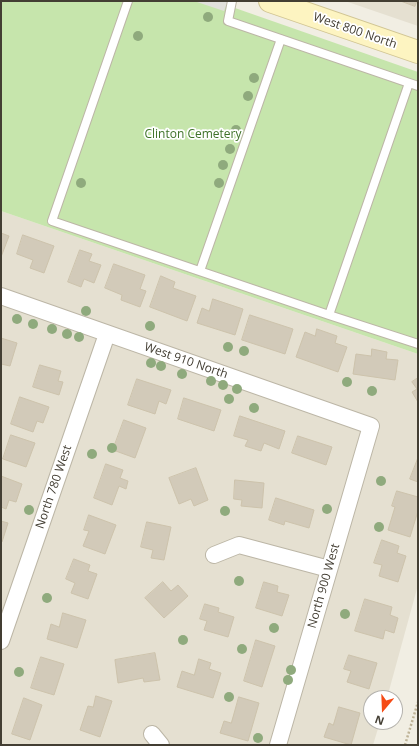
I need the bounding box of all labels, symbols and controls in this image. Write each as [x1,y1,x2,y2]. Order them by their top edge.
street label: West 800 North [311,10,399,52]
park label: Clinton Cemetery [144,128,242,142]
street label: West 910 North [142,340,230,382]
street label: North 780 West [33,443,75,531]
street label: North 900 West [305,542,343,630]
north arrow [363,690,403,730]
text: N [373,712,386,729]

